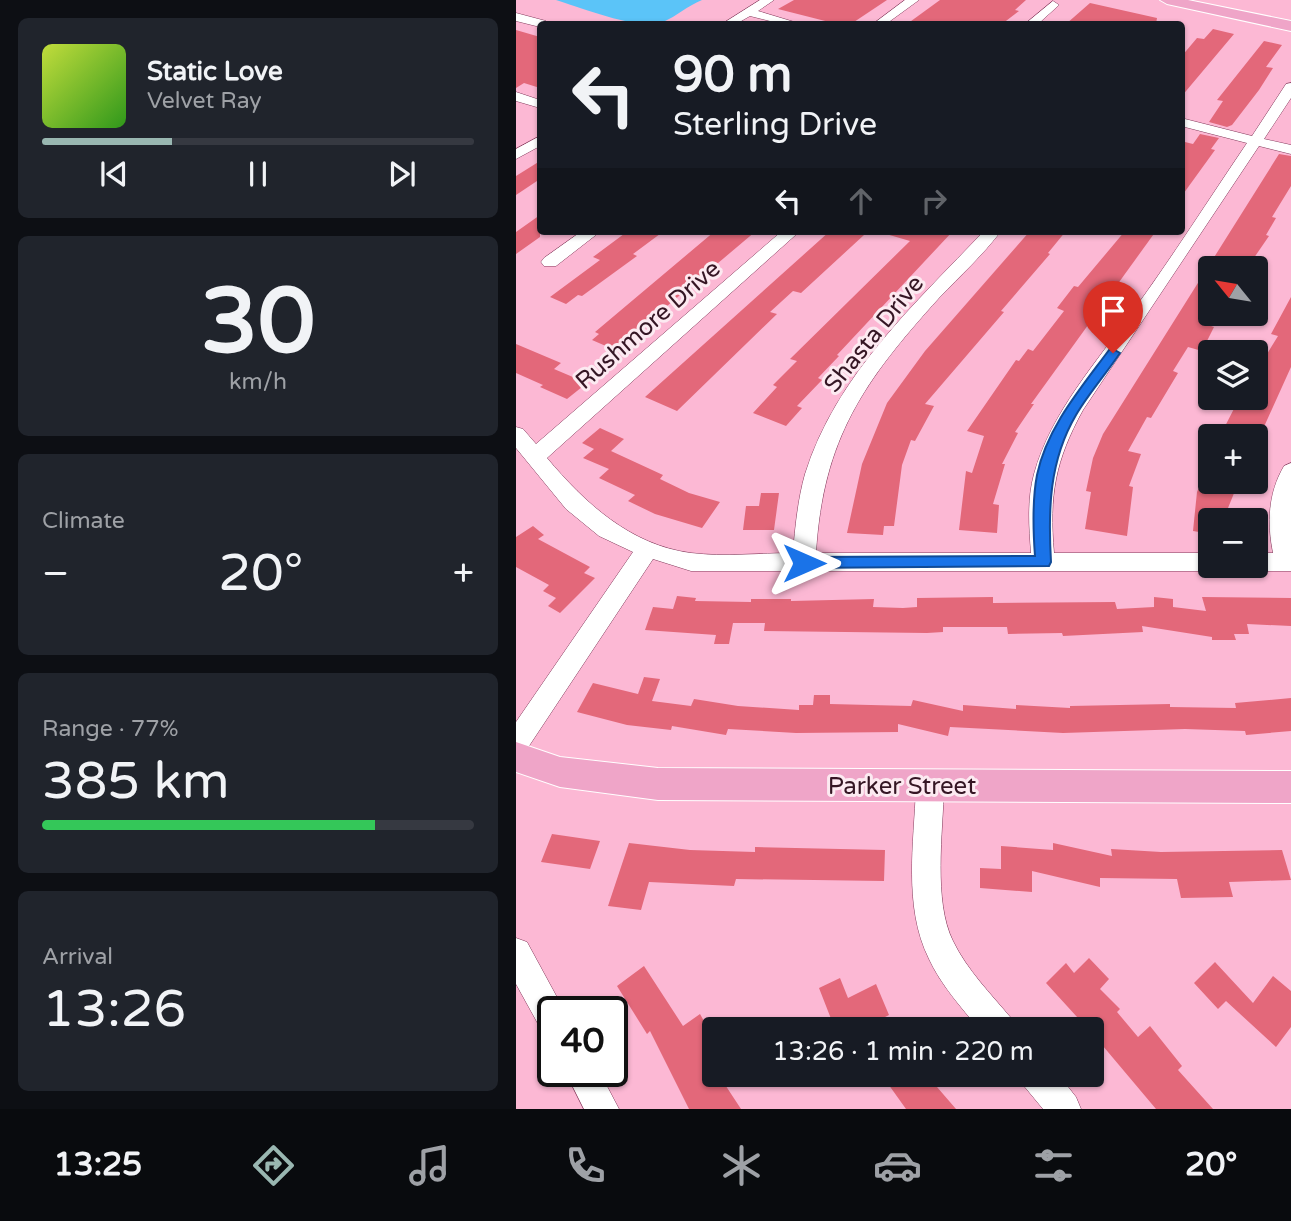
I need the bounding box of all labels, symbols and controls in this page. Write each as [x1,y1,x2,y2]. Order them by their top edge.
text: 90 m [673,46,792,105]
icon: left [558,49,649,140]
text: Static Love [147,56,283,87]
text: Velvet Ray [147,87,262,115]
text: Sterling Drive [673,106,877,144]
icon: previous [95,155,133,193]
icon: pause [239,155,277,193]
icon: next [383,155,421,193]
icon: left [769,182,807,220]
icon: ahead [842,182,880,220]
icon: right [915,182,953,220]
street label: Rushmore Drive [570,254,726,396]
north arrow [1198,256,1268,326]
map controls [1198,256,1268,578]
text: 30 [201,267,315,377]
street label: Shasta Drive [818,270,930,398]
pin [1083,281,1143,353]
icon: arrive [1094,292,1132,330]
button: layers [1198,340,1268,410]
text: km/h [229,368,287,396]
button: + [1198,424,1268,494]
text: Climate [42,507,125,535]
button: − [1198,508,1268,578]
position arrow [767,526,841,600]
text: 20° [218,542,303,605]
text: − [42,551,69,597]
text: + [453,551,474,597]
text: Range · 77% [42,715,178,743]
text: 385 km [42,750,230,813]
street label: Parker Street [828,772,976,801]
text: Arrival [42,943,113,971]
text: 13:26 [42,978,186,1041]
speed limit sign: 40 [537,996,628,1087]
text: 13:26 · 1 min · 220 m [772,1036,1034,1067]
icon: directions [249,1141,298,1190]
icon: music [405,1141,454,1190]
icon: phone [561,1141,610,1190]
icon: climate [717,1141,766,1190]
icon: car [873,1141,922,1190]
icon: filters [1029,1141,1078,1190]
text: 13:25 [53,1146,142,1184]
text: 20° [1185,1146,1237,1184]

